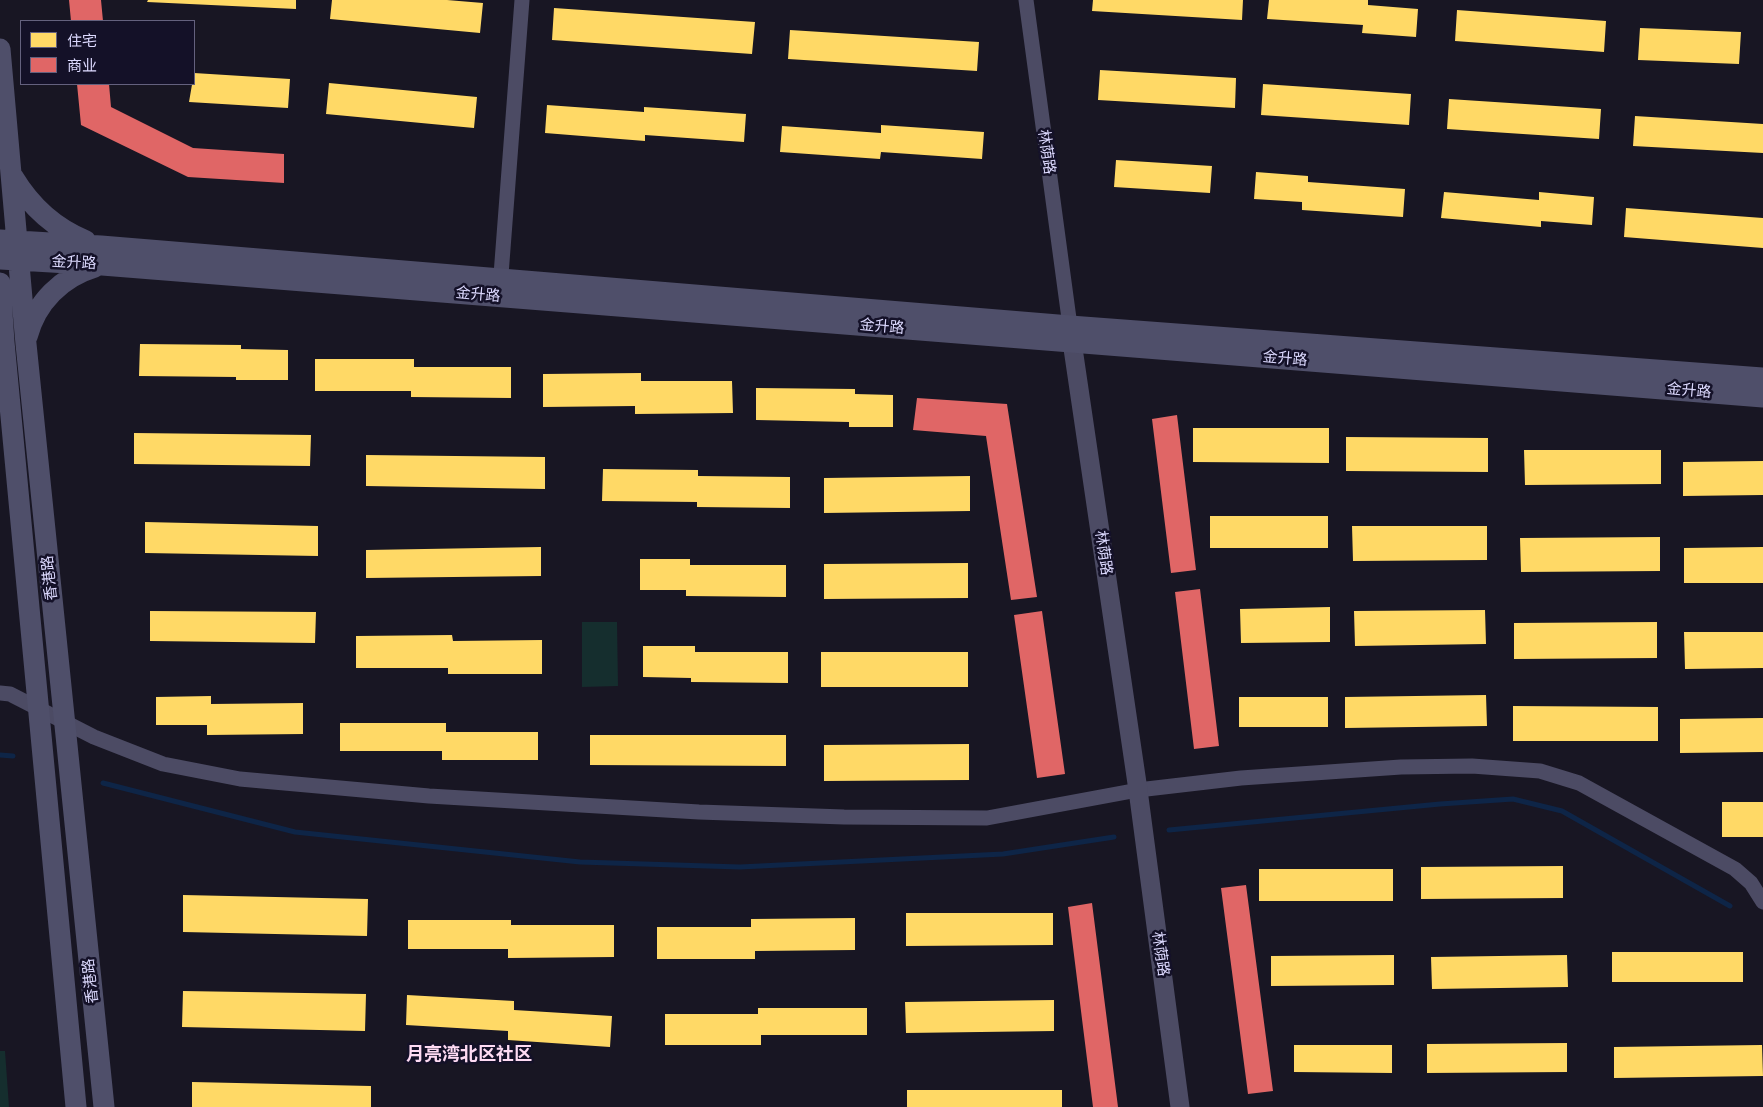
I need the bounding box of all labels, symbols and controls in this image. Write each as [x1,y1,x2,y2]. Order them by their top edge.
legend [20,20,195,85]
text: 住宅 [67,32,97,50]
text: 商业 [67,57,97,75]
street label: 林荫路 [1034,128,1058,176]
street label: 金升路 [51,253,97,273]
street label: 金升路 [455,284,501,306]
street label: 金升路 [859,316,905,338]
street label: 金升路 [1262,348,1308,370]
street label: 金升路 [1666,380,1712,402]
street label: 林荫路 [1091,529,1115,577]
street label: 香港路 [39,555,61,601]
street label: 林荫路 [1148,930,1172,978]
street label: 香港路 [80,958,102,1004]
district label: 月亮湾北区社区 [406,1044,532,1066]

